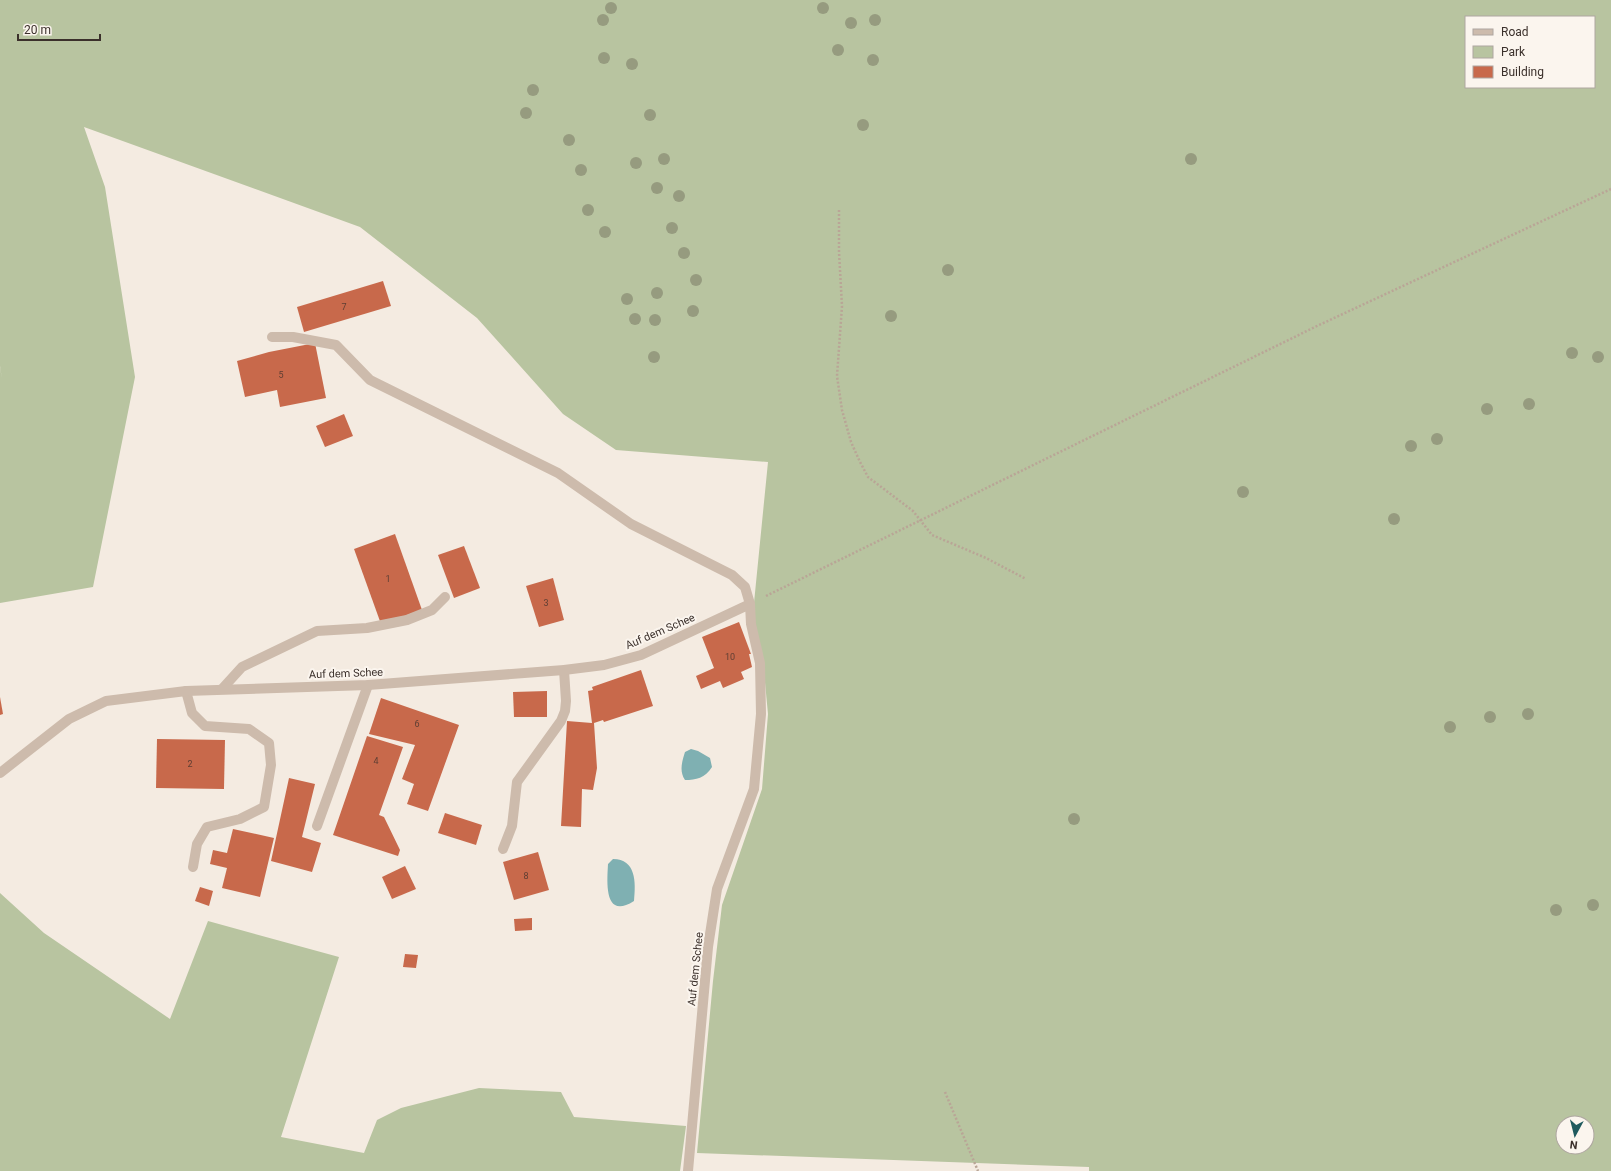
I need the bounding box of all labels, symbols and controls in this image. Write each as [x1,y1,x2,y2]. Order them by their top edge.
scale bar [18,16,100,42]
legend [1465,16,1595,88]
text: 20 m [24,23,51,37]
text: Road [1501,25,1529,39]
text: Park [1501,45,1526,59]
text: Building [1501,65,1544,79]
house number: 7 [341,302,347,312]
house number: 5 [278,370,284,380]
house number: 1 [385,574,391,584]
house number: 3 [543,598,549,608]
street label: Auf dem Schee [624,611,697,652]
house number: 10 [725,652,735,662]
street label: Auf dem Schee [309,666,383,681]
house number: 6 [414,719,420,729]
house number: 4 [373,756,379,766]
house number: 2 [187,759,193,769]
house number: 8 [523,871,529,881]
street label: Auf dem Schee [685,931,706,1007]
north arrow [1555,1115,1595,1155]
text: N [1569,1137,1578,1151]

